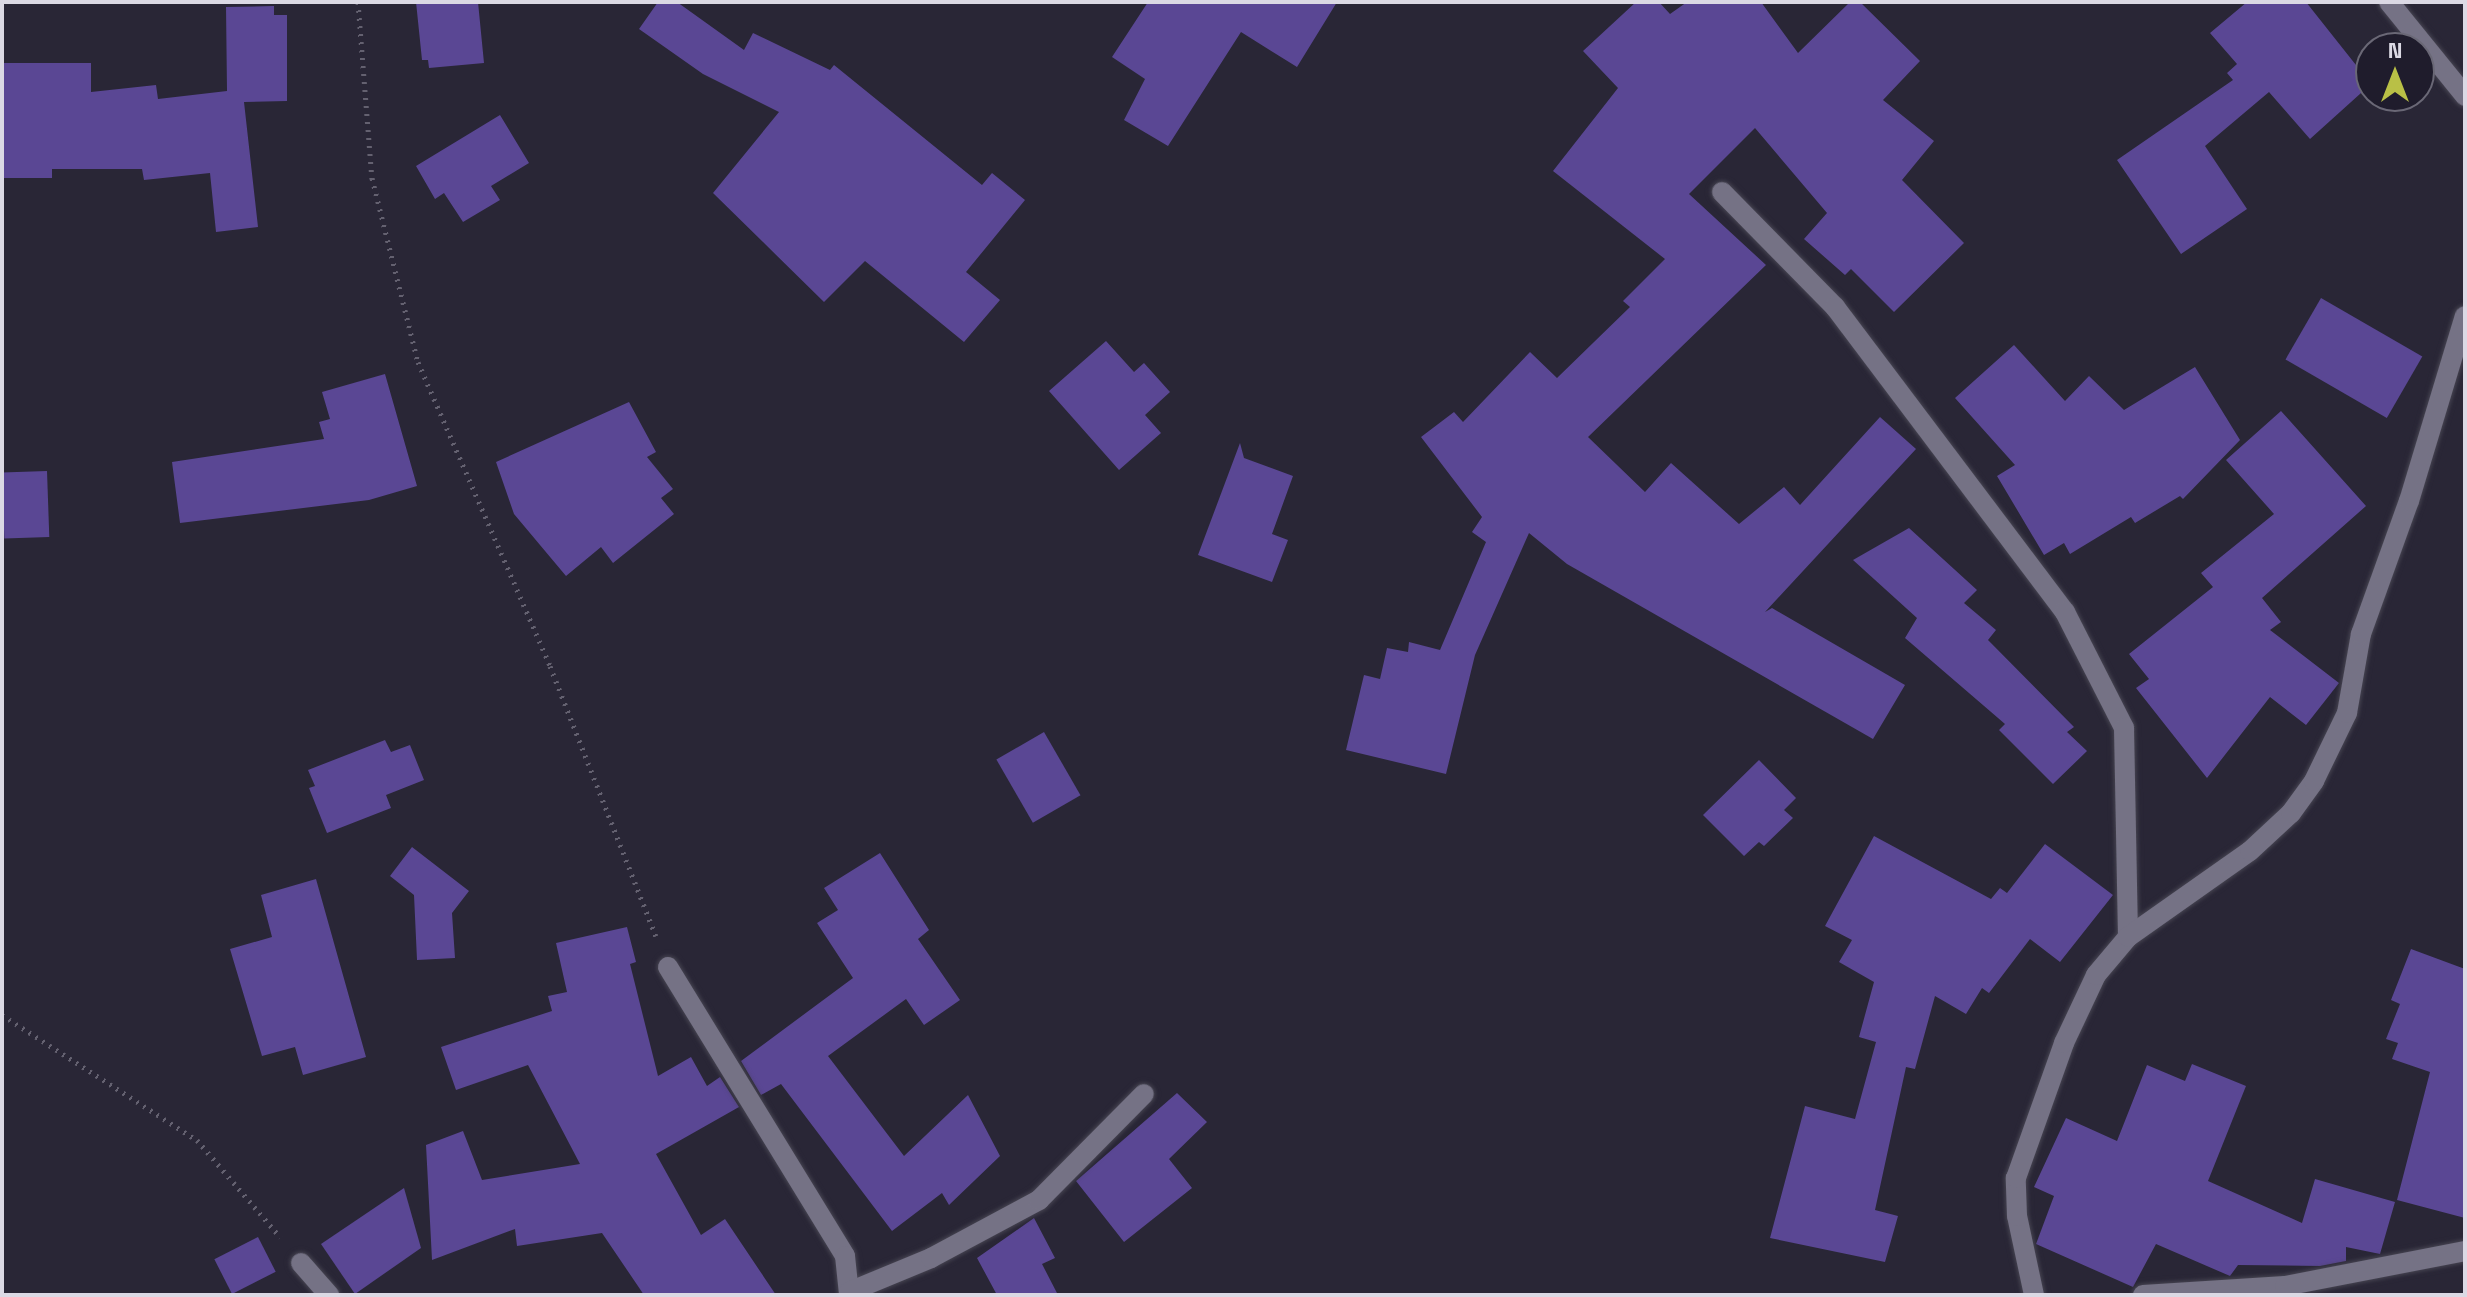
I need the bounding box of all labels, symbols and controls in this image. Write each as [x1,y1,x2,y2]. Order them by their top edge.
north arrow [2355,32,2435,112]
text: N [2388,36,2402,64]

